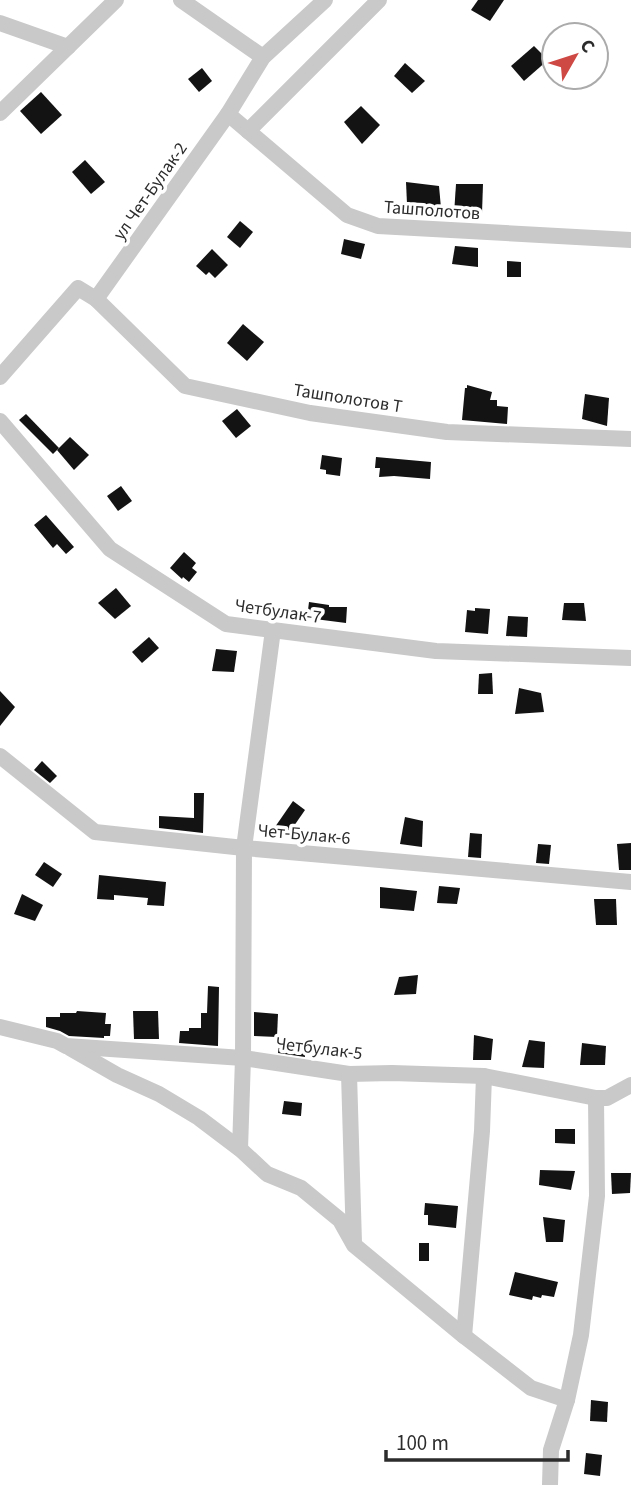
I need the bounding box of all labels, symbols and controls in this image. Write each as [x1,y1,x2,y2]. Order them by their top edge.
north arrow [540,21,610,91]
text: С [573,33,601,59]
street label: ул Чет-Булак-2 [107,137,194,245]
street label: Ташполотов [383,195,481,226]
street label: Ташполотов Т [292,378,404,419]
street label: Четбулак-7 [233,593,323,630]
street label: Чет-Булак-6 [257,818,351,851]
street label: Четбулак-5 [274,1031,364,1066]
scale bar [386,1418,568,1462]
text: 100 m [396,1428,449,1458]

